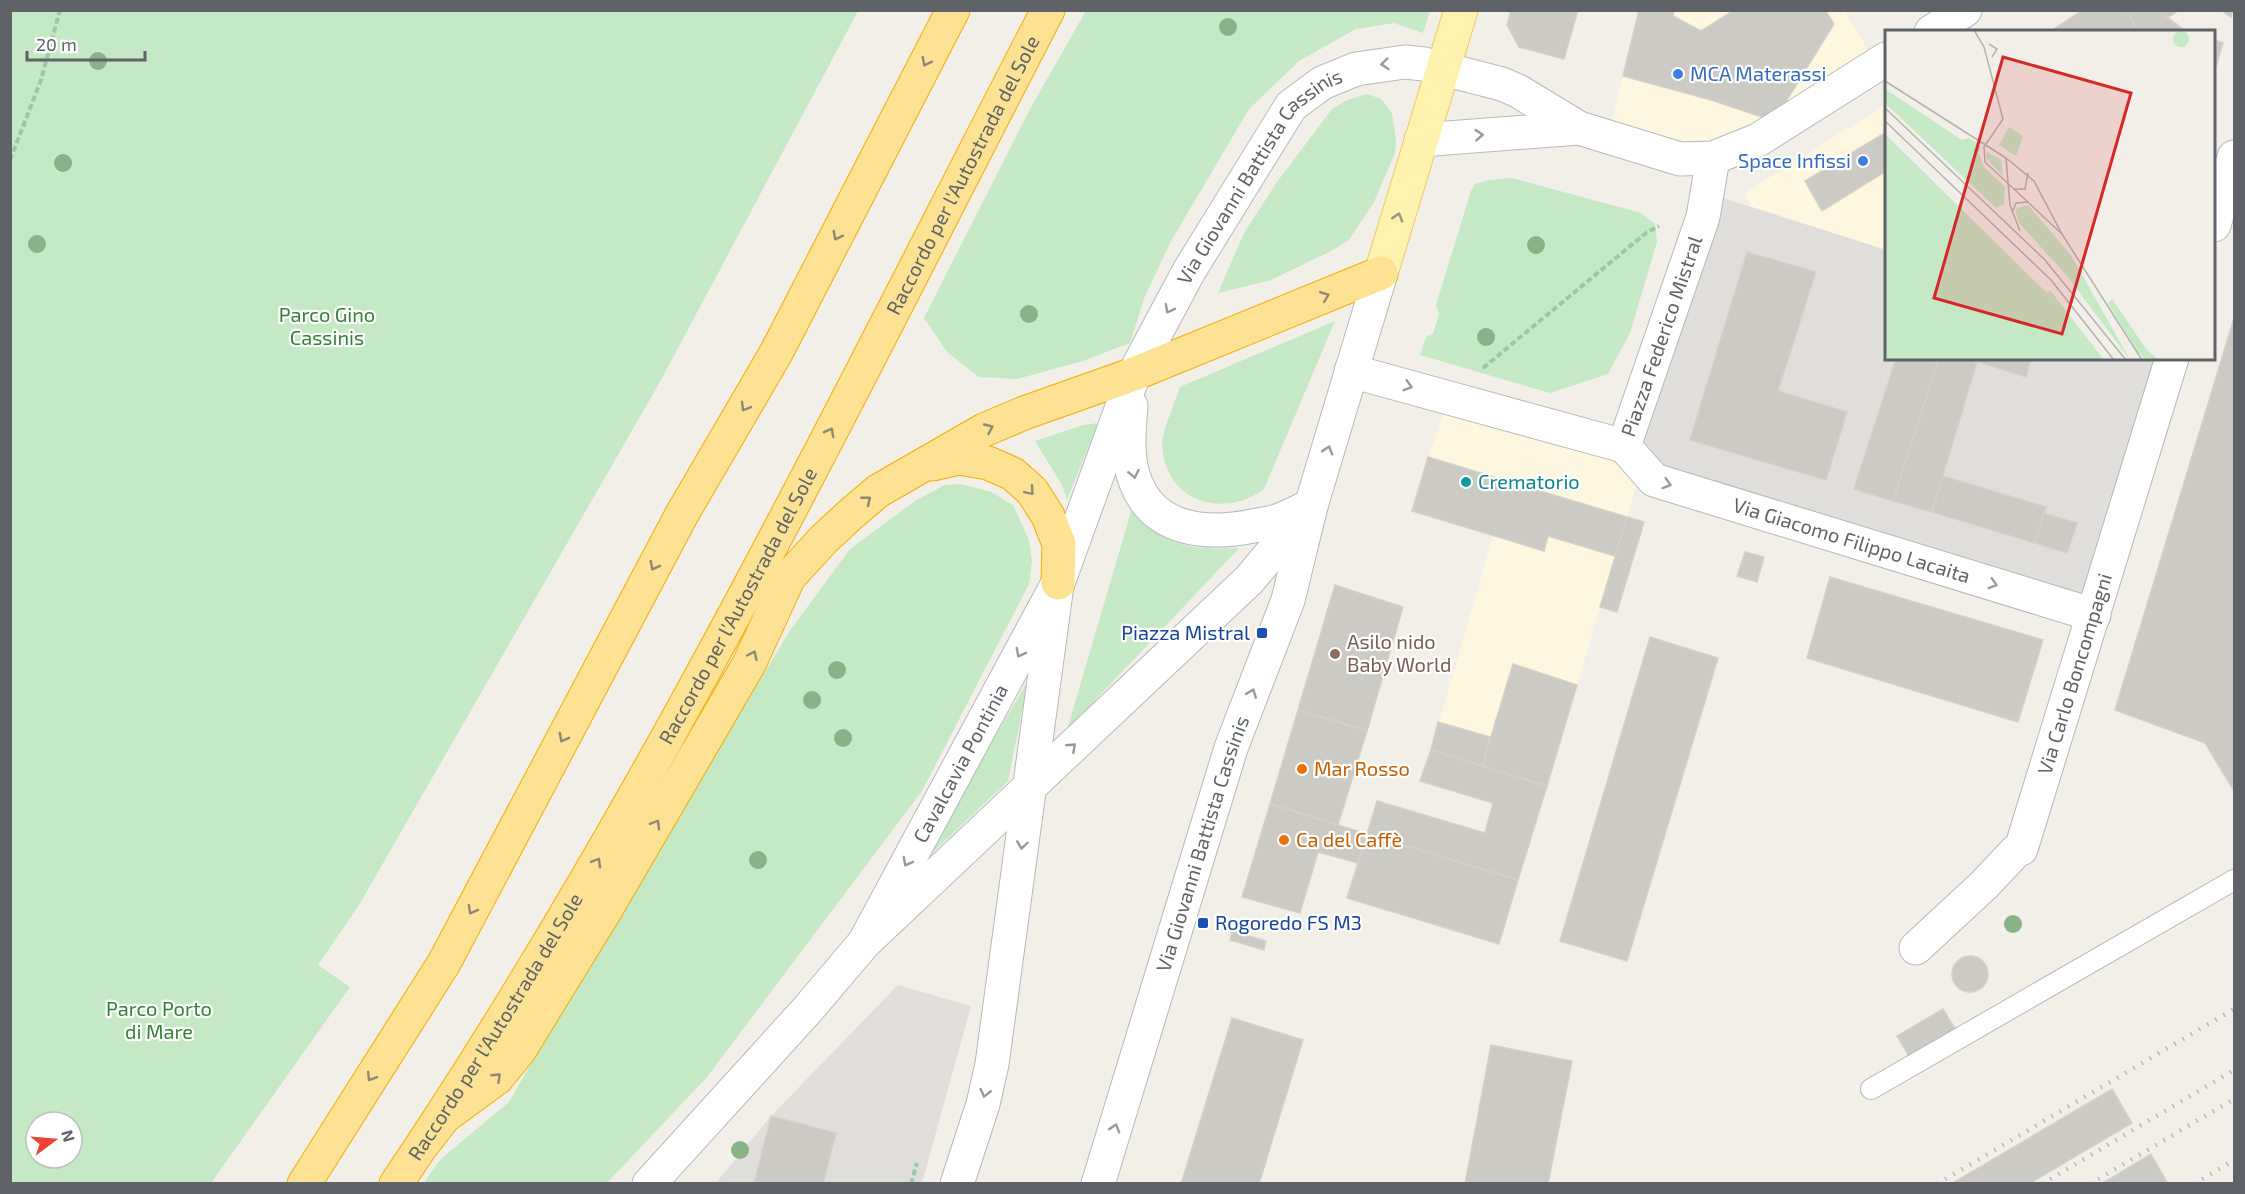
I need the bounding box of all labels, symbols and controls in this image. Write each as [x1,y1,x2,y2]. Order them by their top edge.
scale bar [27,24,146,62]
inset map [1885,30,2215,360]
street label: Raccordo per l'Autostrada del Sole [881,31,1044,318]
text: 20 m [36,33,77,55]
one-way arrow [922,56,934,67]
one-way arrow [1380,58,1390,70]
place label: MCA Materassi [1690,61,1827,85]
street label: Via Giovanni Battista Cassinis [1171,63,1345,288]
marker: MCA Materassi [1671,67,1685,81]
one-way arrow [1475,129,1484,142]
place label: Space Infissi [1738,148,1851,172]
marker: Space Infissi [1856,154,1870,168]
one-way arrow [1391,212,1403,223]
one-way arrow [833,229,844,240]
street label: Piazza Federico Mistral [1615,232,1707,440]
one-way arrow [1318,291,1329,303]
park label: Parco Gino Cassinis [279,302,375,349]
one-way arrow [1165,303,1176,313]
one-way arrow [1403,379,1413,392]
one-way arrow [740,401,752,411]
one-way arrow [983,423,994,435]
one-way arrow [822,427,834,438]
one-way arrow [1321,445,1333,456]
street label: Raccordo per l'Autostrada del Sole [653,463,821,748]
one-way arrow [1127,469,1140,479]
place label: Crematorio [1478,469,1580,493]
marker: Crematorio [1459,475,1473,489]
one-way arrow [1661,477,1671,489]
one-way arrow [1023,484,1034,495]
street label: Via Giacomo Filippo Lacaita [1730,492,1973,587]
one-way arrow [860,497,871,508]
one-way arrow [650,559,661,570]
street label: Via Carlo Boncompagni [2032,570,2116,777]
one-way arrow [1987,577,1998,590]
place label: Piazza Mistral [1121,620,1250,644]
marker: Piazza Mistral [1255,626,1269,640]
place label: Asilo nido Baby World [1347,629,1451,676]
one-way arrow [1016,647,1027,658]
marker: Asilo nido Baby World [1328,647,1342,661]
one-way arrow [746,650,758,661]
street label: Cavalcavia Pontinia [907,680,1012,846]
one-way arrow [1245,688,1257,699]
street label: Via Giovanni Battista Cassinis [1151,712,1253,974]
one-way arrow [559,732,570,742]
one-way arrow [1066,743,1076,754]
place label: Mar Rosso [1314,756,1410,780]
marker: Mar Rosso [1295,762,1309,776]
one-way arrow [649,820,661,830]
place label: Ca del Caffè [1296,827,1402,851]
marker: Ca del Caffè [1277,833,1291,847]
one-way arrow [1017,840,1029,850]
one-way arrow [903,856,914,866]
one-way arrow [590,858,601,868]
street label: Raccordo per l'Autostrada del Sole [402,888,587,1165]
one-way arrow [468,904,479,915]
place label: Rogoredo FS M3 [1215,910,1362,934]
marker: Rogoredo FS M3 [1196,916,1210,930]
park label: Parco Porto di Mare [106,996,212,1043]
one-way arrow [367,1071,379,1081]
one-way arrow [490,1073,501,1084]
one-way arrow [980,1087,993,1097]
north arrow [24,1110,84,1170]
one-way arrow [1108,1123,1120,1133]
text: N [58,1128,80,1144]

